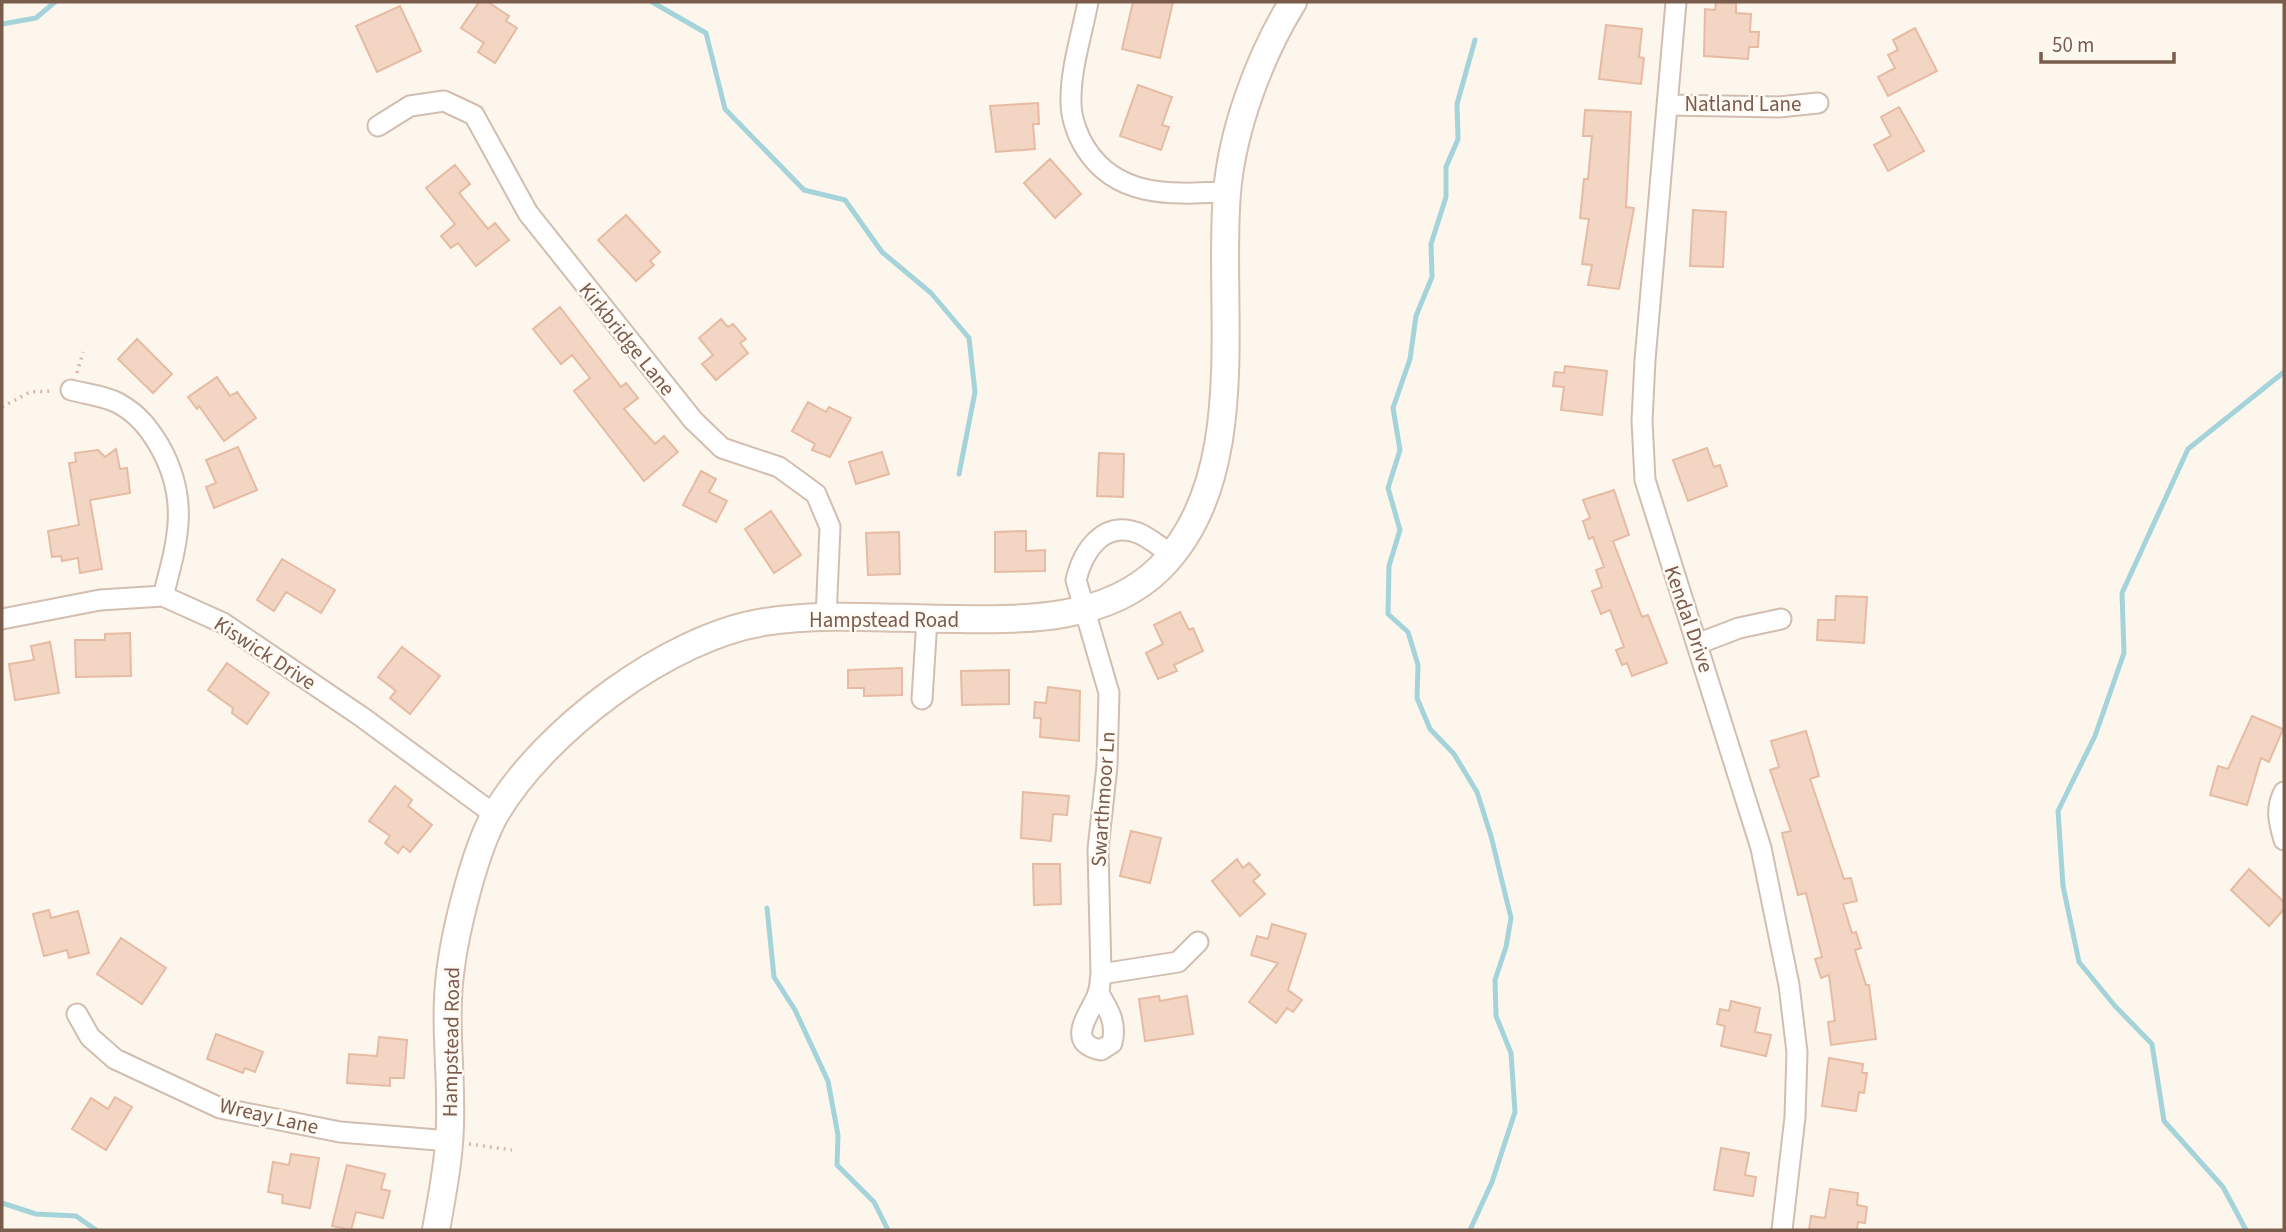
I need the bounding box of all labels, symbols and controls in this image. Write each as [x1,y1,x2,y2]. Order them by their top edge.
scale bar [2041,21,2174,65]
text: 50 m [2052,30,2094,60]
street label: Natland Lane [1685,89,1801,119]
street label: Kirkbridge Lane [572,276,682,402]
street label: Kendal Drive [1657,562,1721,676]
street label: Hampstead Road [809,605,959,635]
street label: Kiswick Drive [208,609,322,697]
street label: Swarthmoor Ln [1083,730,1123,868]
street label: Hampstead Road [435,967,467,1117]
street label: Wreay Lane [216,1090,322,1142]

